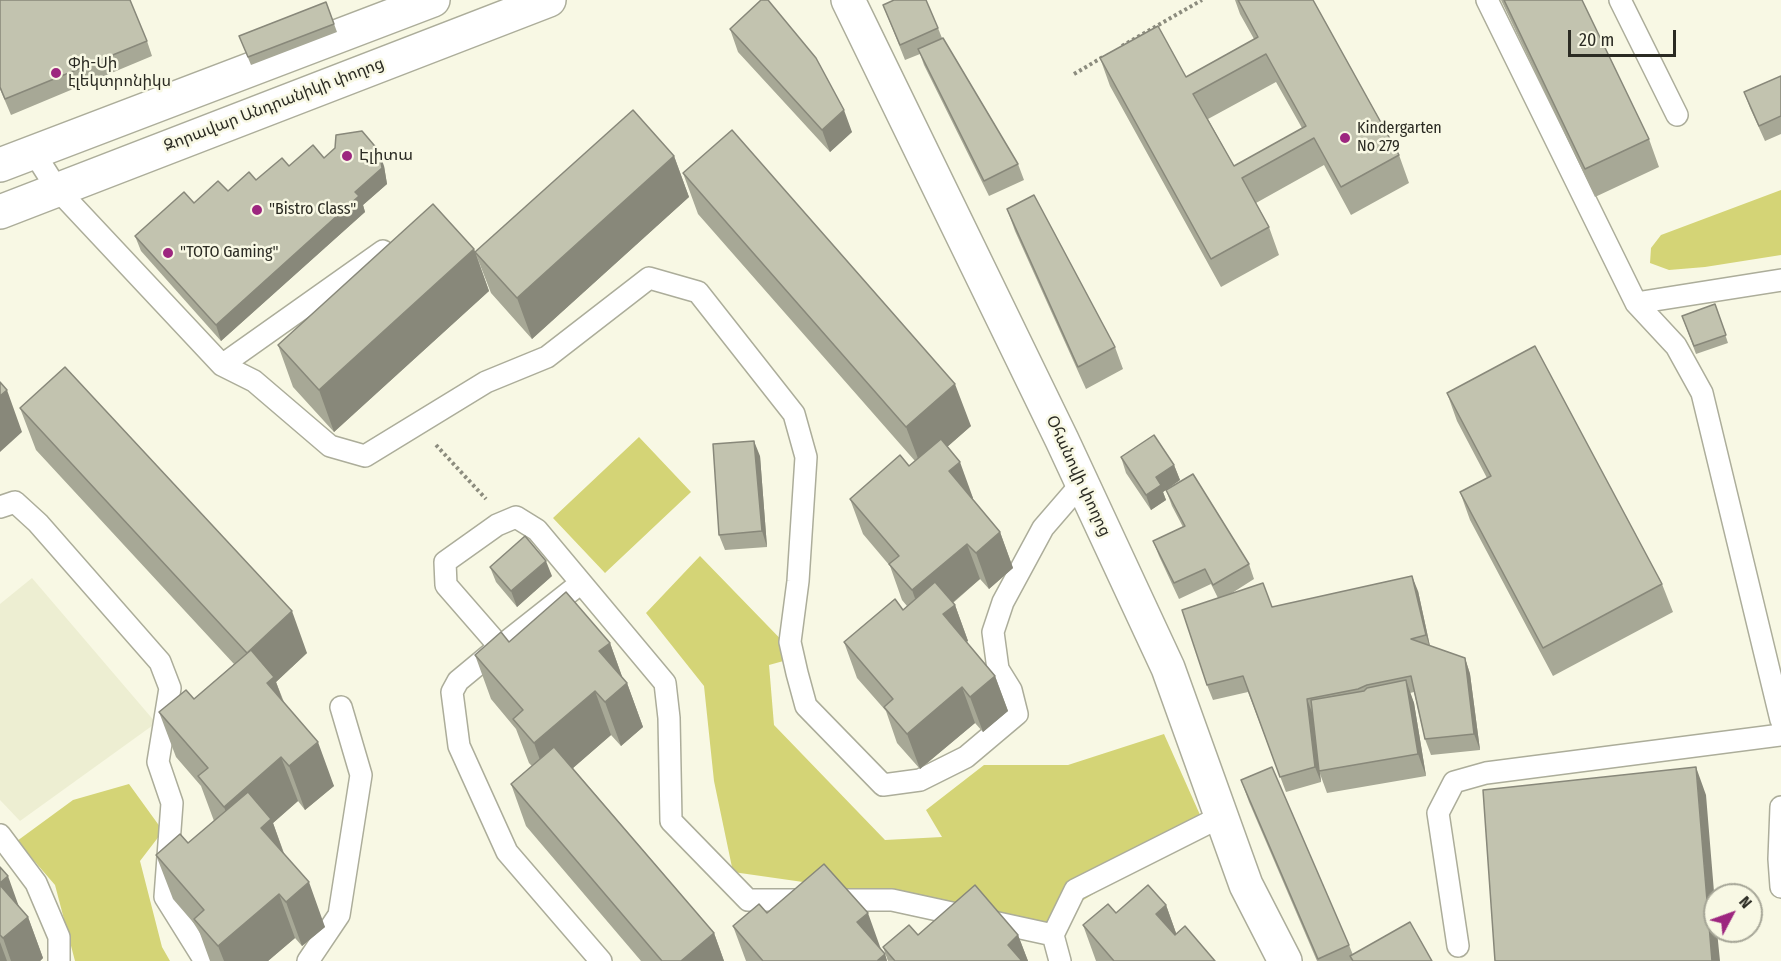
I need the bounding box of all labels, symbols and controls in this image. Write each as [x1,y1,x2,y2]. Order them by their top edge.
scale bar [1571,18,1679,56]
text: 20 m [1579,29,1614,51]
place label: Փի-Սի էլեկտրոնիկս [68,54,171,92]
street label: Զորավար Անդրանիկի փողոց [161,54,387,156]
marker: Փի-Սի էլեկտրոնիկս [49,66,63,80]
place label: Kindergarten No 279 [1357,119,1442,157]
marker: Kindergarten No 279 [1338,131,1352,145]
place label: Էլիտա [359,146,413,166]
marker: Էլիտա [340,149,354,163]
place label: "Bistro Class" [269,200,356,220]
marker: "Bistro Class" [250,203,264,217]
place label: "TOTO Gaming" [180,243,279,263]
marker: "TOTO Gaming" [161,246,175,260]
street label: Օհանովի փողոց [1042,412,1114,540]
north arrow [1703,883,1763,943]
text: N [1735,892,1756,912]

